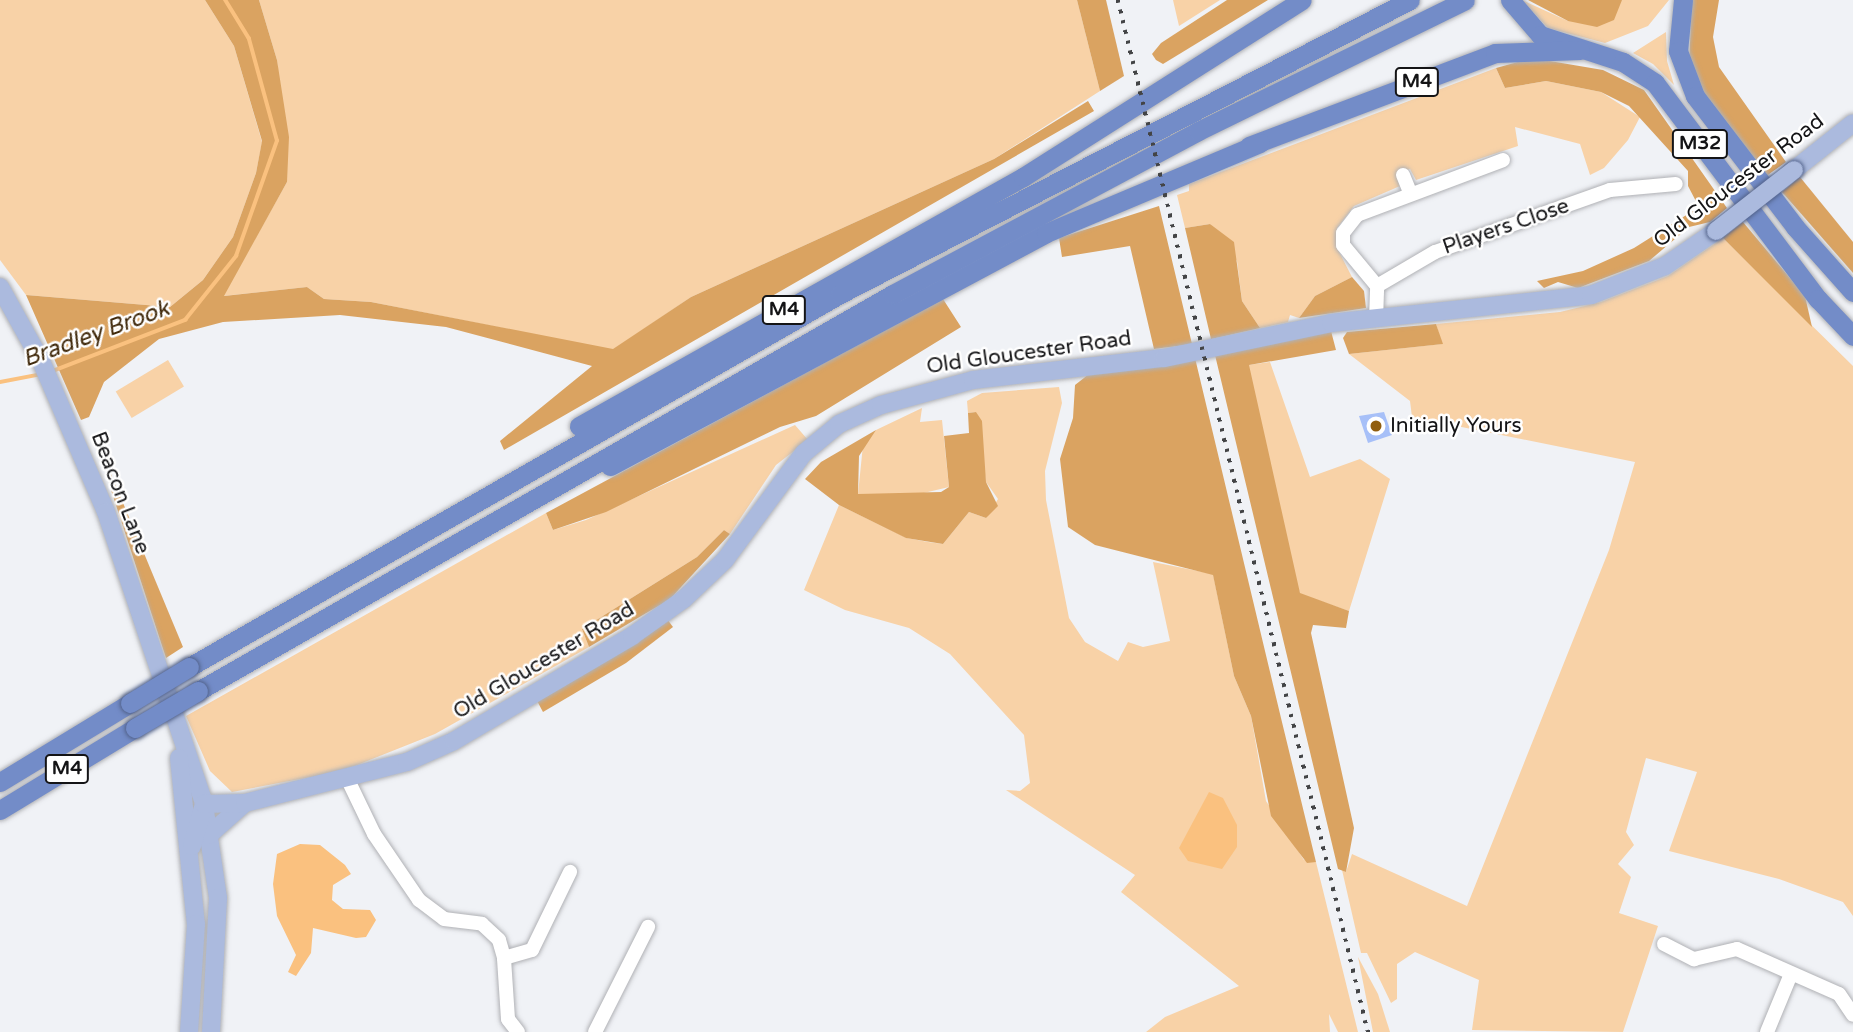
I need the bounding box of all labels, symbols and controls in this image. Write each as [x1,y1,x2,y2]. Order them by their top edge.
road number: M4 [1394,66,1440,97]
street label: Old Gloucester Road [1649,109,1829,253]
road number: M32 [1670,128,1730,160]
street label: Players Close [1440,194,1572,260]
road number: M4 [761,294,807,326]
water label: Bradley Brook [19,295,173,373]
street label: Old Gloucester Road [925,326,1133,380]
place label: Initially Yours [1390,413,1522,439]
marker: Initially Yours [1368,418,1384,434]
street label: Beacon Lane [85,428,155,558]
street label: Old Gloucester Road [449,597,639,725]
road number: M4 [44,754,90,784]

